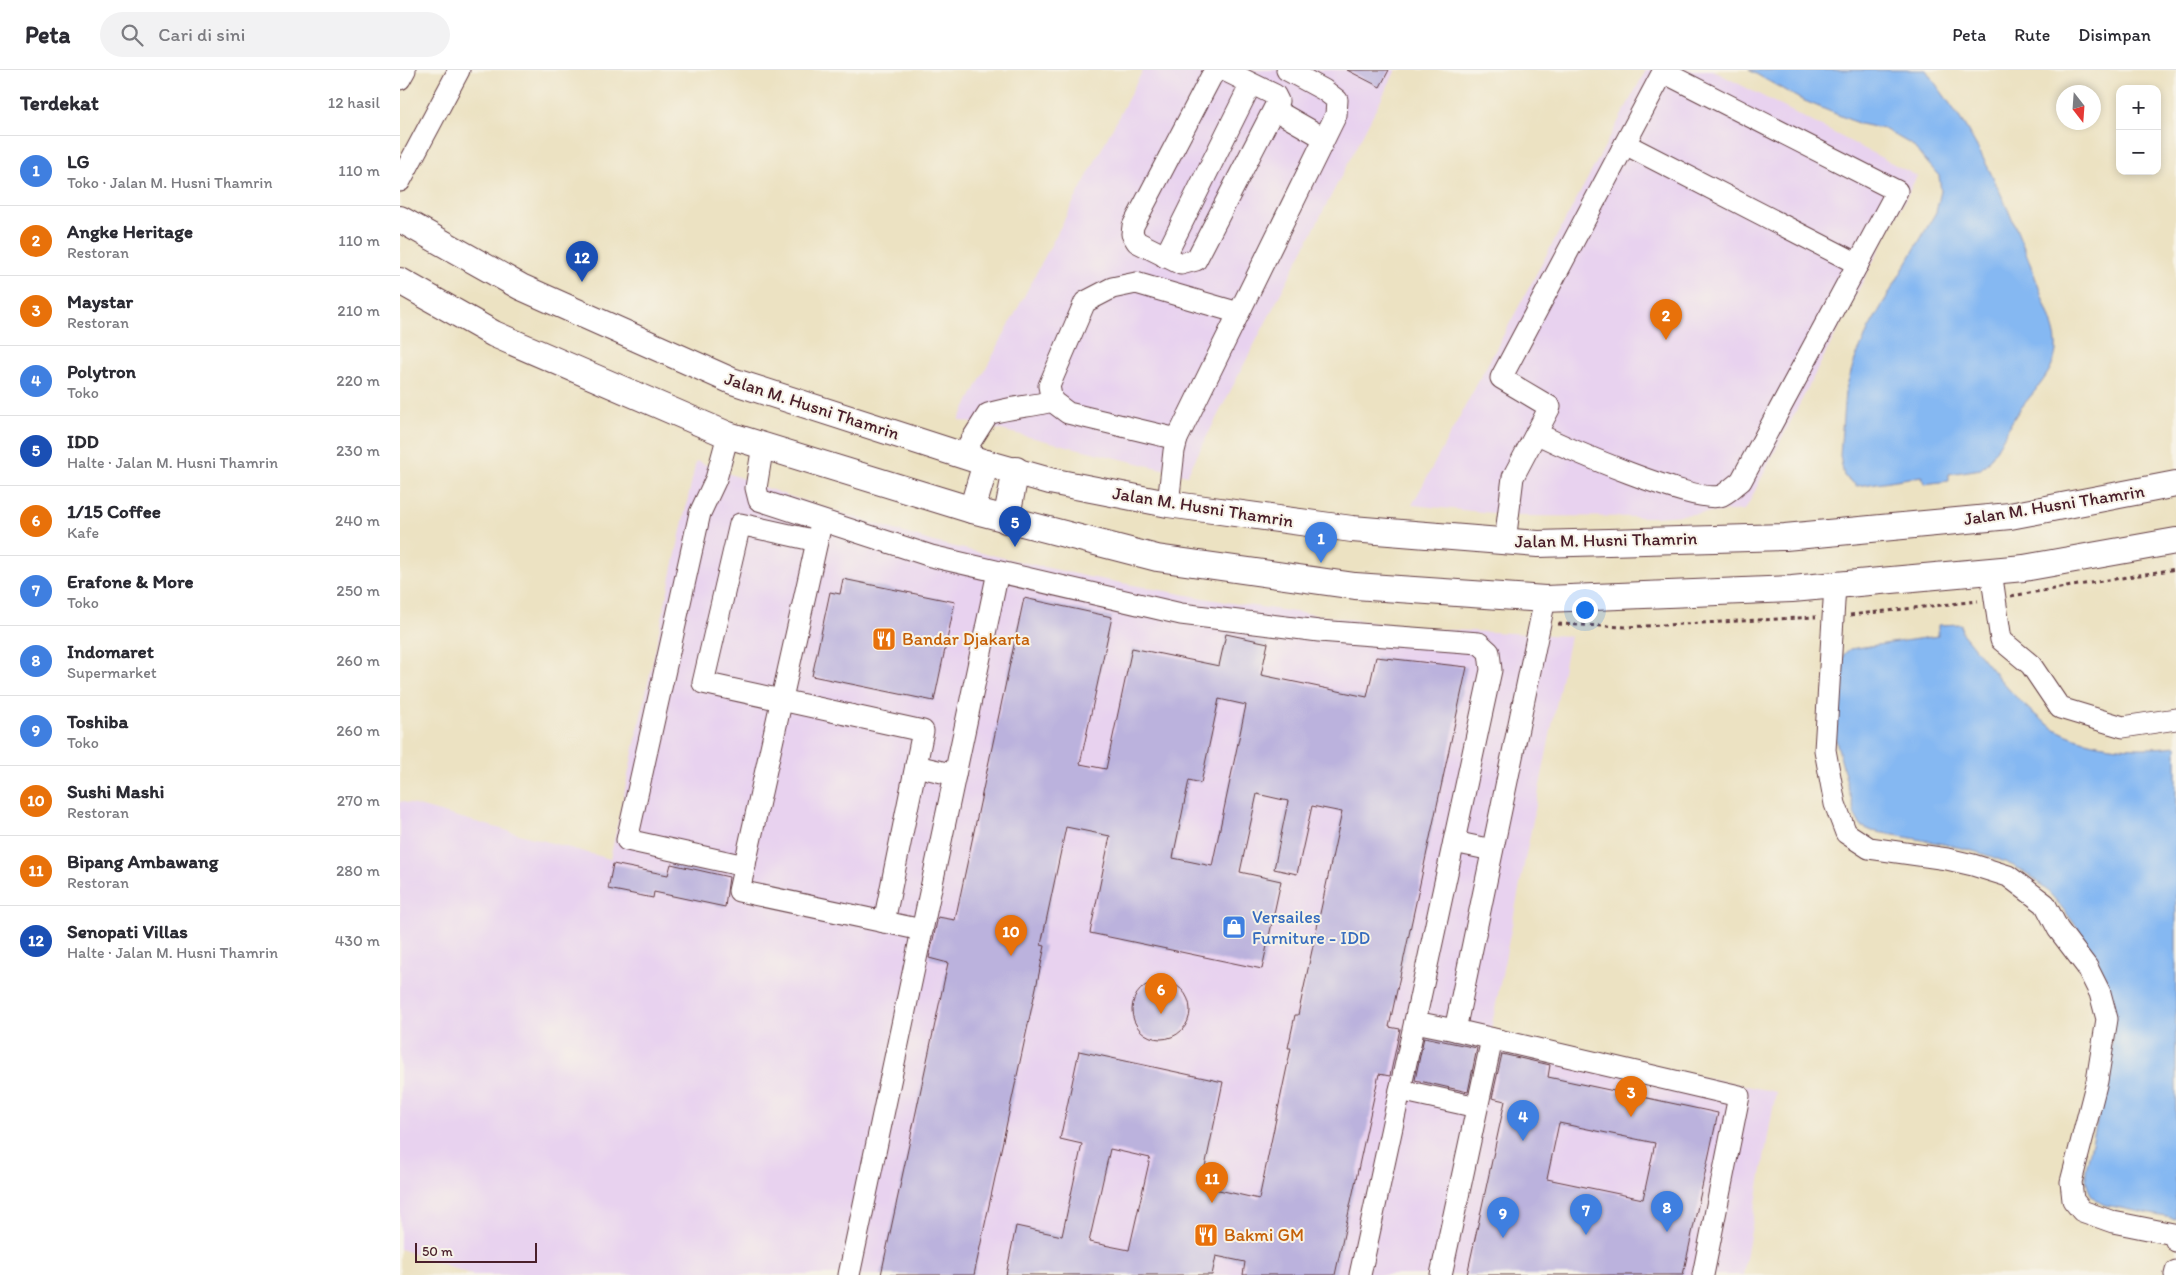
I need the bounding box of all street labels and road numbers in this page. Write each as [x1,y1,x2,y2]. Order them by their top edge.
street label: Jalan M. Husni Thamrin [722,367,902,445]
street label: Jalan M. Husni Thamrin [1962,480,2146,530]
street label: Jalan M. Husni Thamrin [1111,482,1295,532]
street label: Jalan M. Husni Thamrin [1514,527,1698,553]

